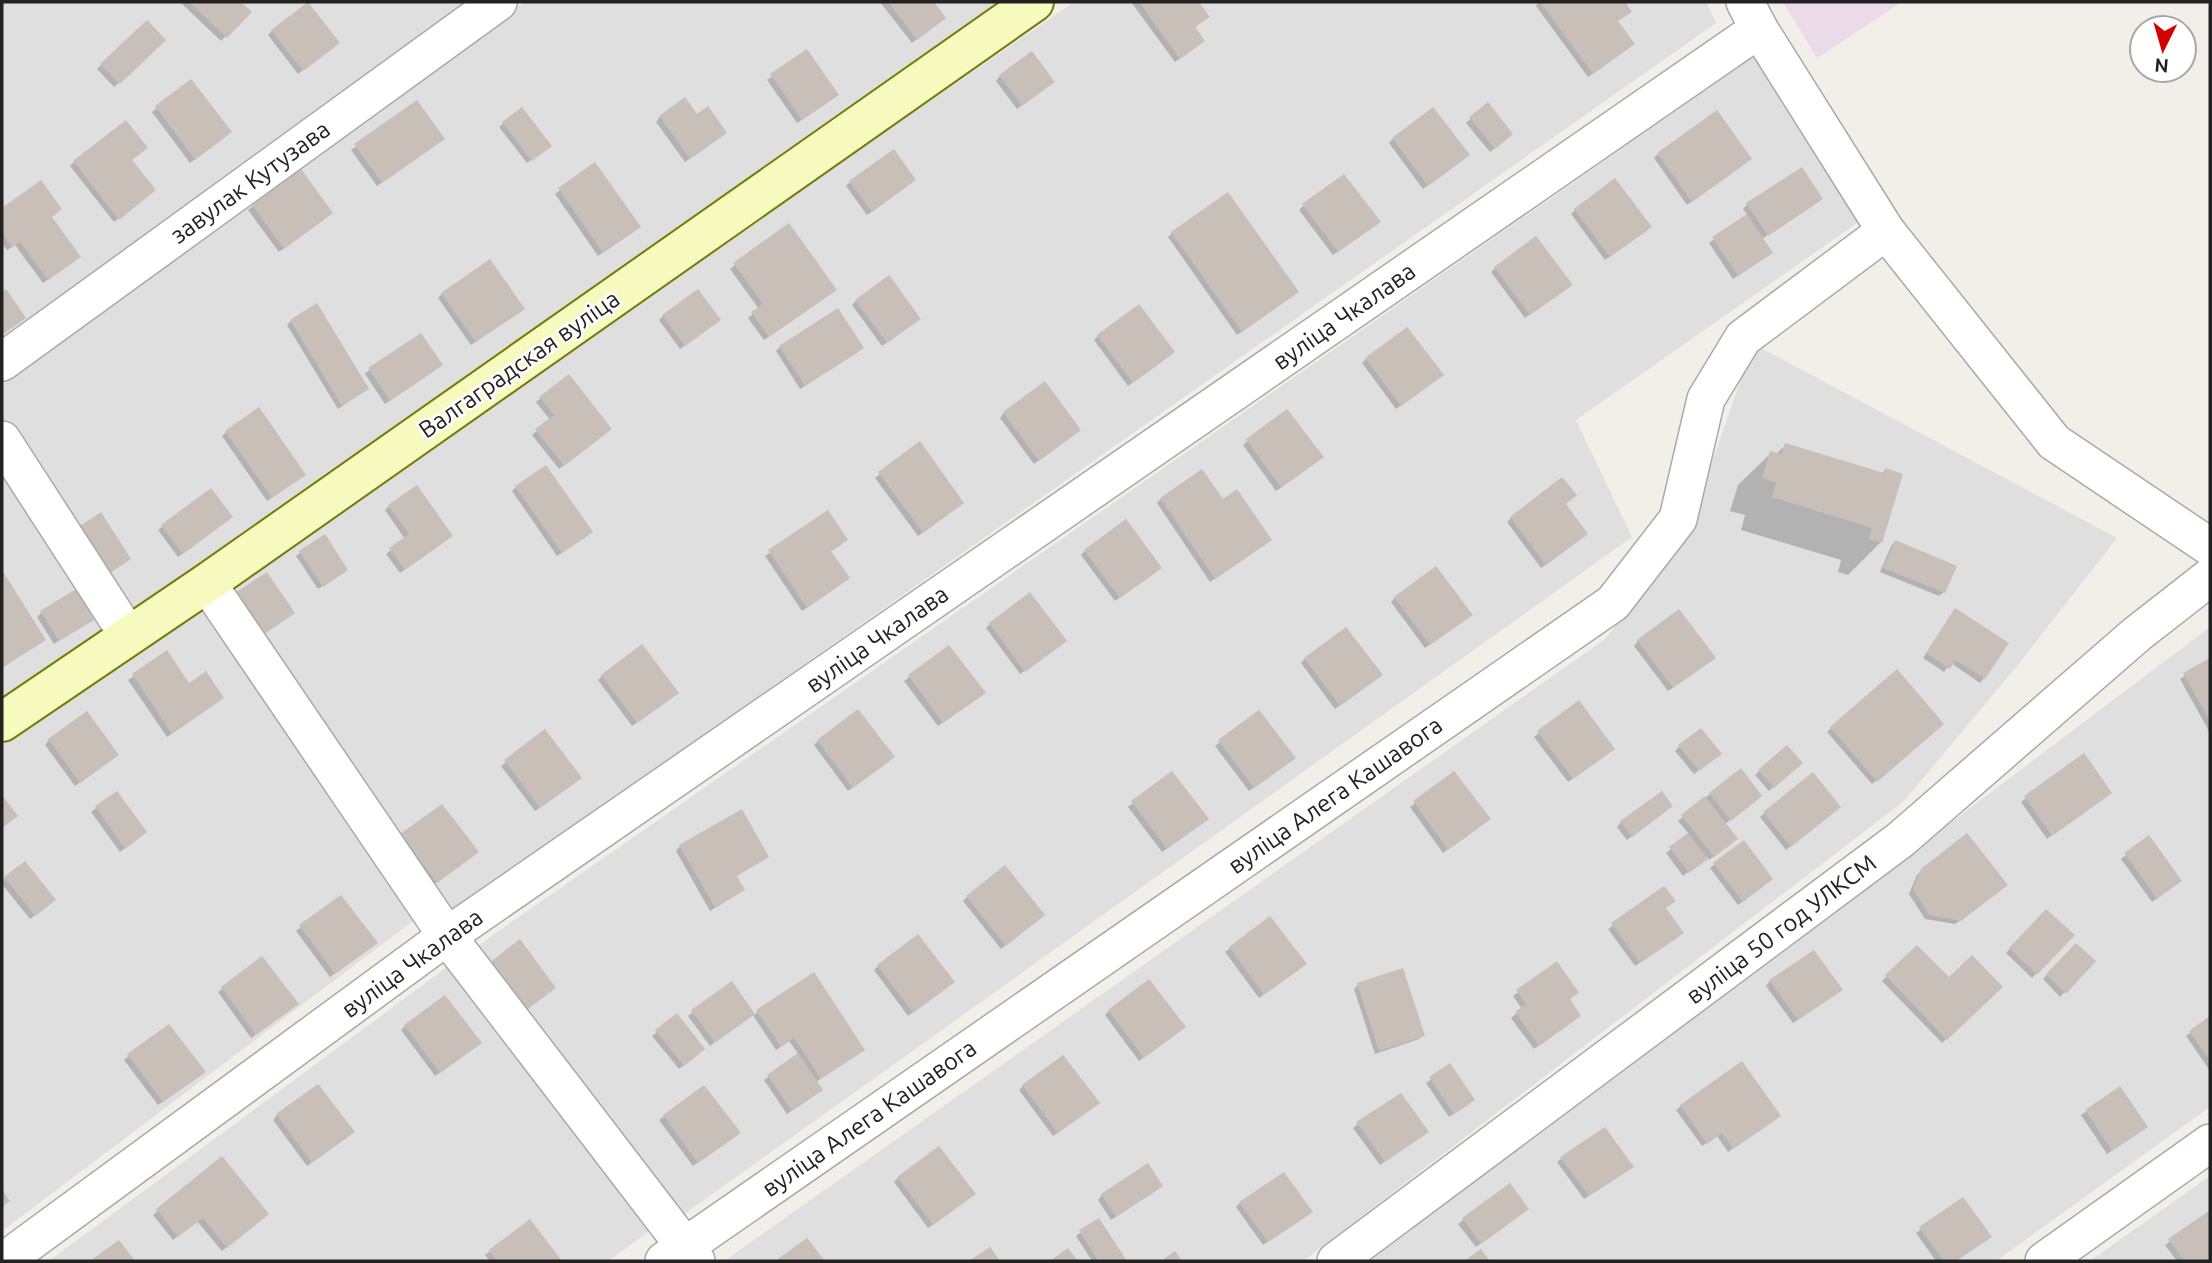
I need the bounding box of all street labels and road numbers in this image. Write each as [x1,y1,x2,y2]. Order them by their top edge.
street label: завулак Кутузава [165,115,335,249]
street label: вуліца Чкалава [1268,257,1420,375]
street label: Валгаградская вуліца [414,285,624,443]
street label: вуліца Чкалава [801,580,953,698]
street label: вуліца Алега Кашавога [1223,711,1447,879]
street label: вуліца 50 год УЛКСМ [1681,849,1881,1009]
street label: вуліца Чкалава [336,903,488,1023]
street label: вуліца Алега Кашавога [757,1034,981,1202]

